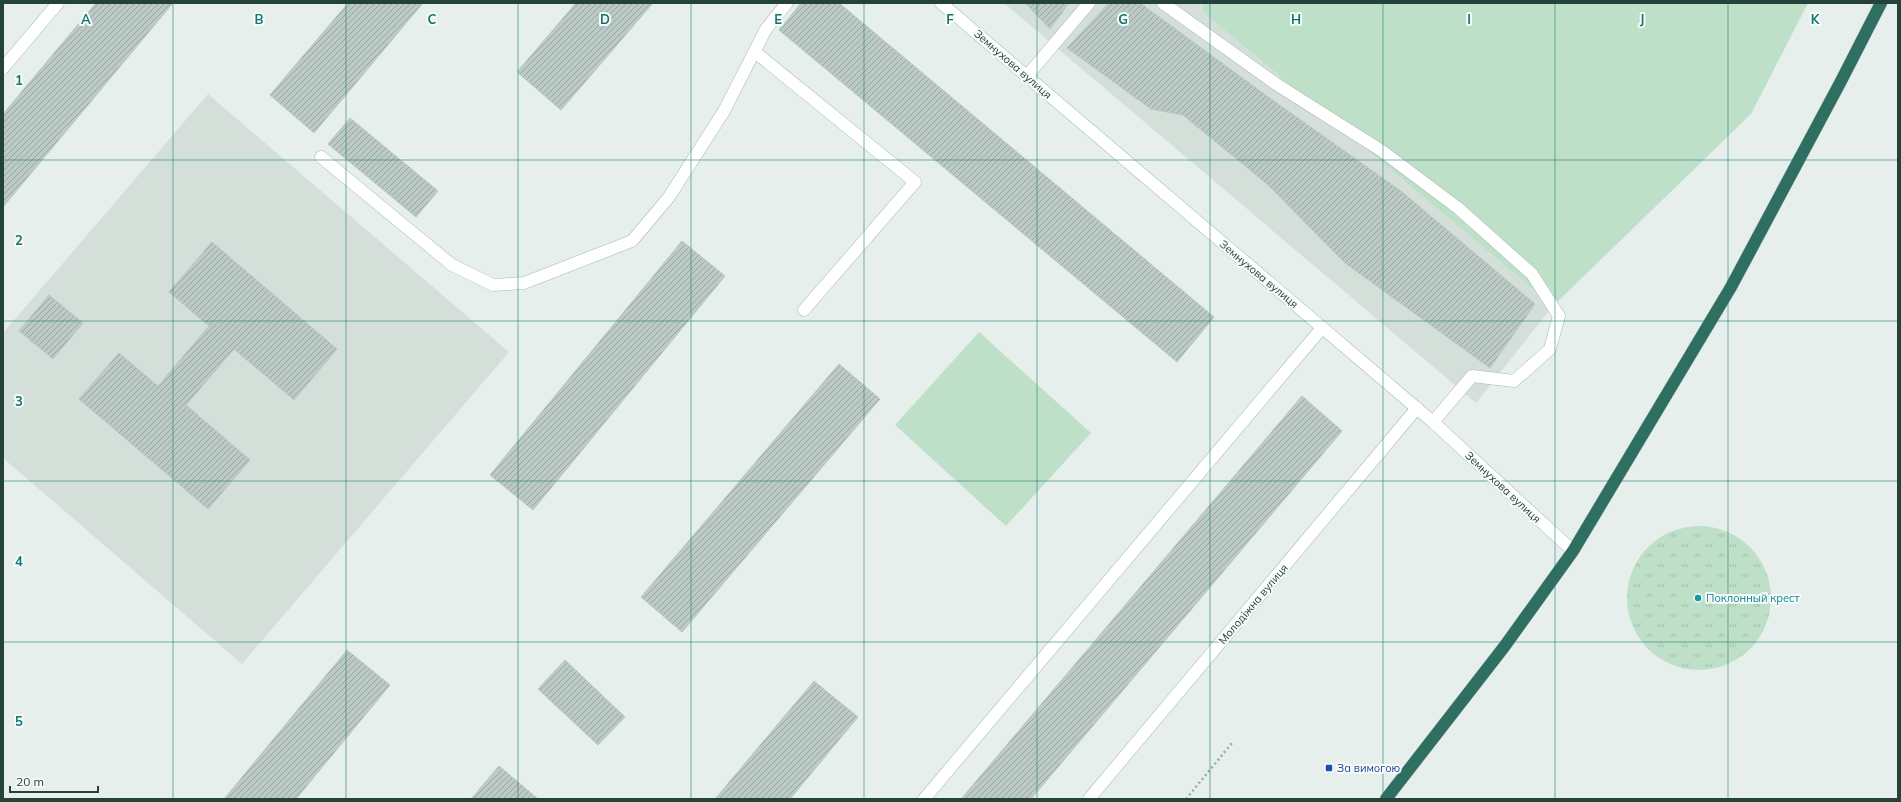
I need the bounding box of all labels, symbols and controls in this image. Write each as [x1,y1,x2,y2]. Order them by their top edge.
text: A [81,11,91,27]
text: B [255,11,264,27]
text: C [428,11,437,27]
text: D [600,11,610,27]
text: E [774,11,782,27]
text: F [946,11,954,27]
text: G [1118,11,1128,27]
text: H [1291,11,1301,27]
text: I [1467,11,1471,27]
text: J [1640,11,1644,27]
text: K [1811,11,1821,27]
street label: Земнухова вулиця [971,26,1055,102]
text: 1 [15,72,23,88]
text: 2 [15,232,23,248]
street label: Земнухова вулиця [1217,237,1301,311]
text: 3 [15,393,23,409]
street label: Земнухова вулиця [1462,448,1544,526]
text: 4 [15,553,23,569]
street label: Молодіжна вулиця [1215,561,1291,647]
place label: Поклонный крест [1706,591,1800,605]
marker: Поклонный крест [1693,593,1703,603]
text: 5 [15,713,23,729]
place label: За вимогою [1337,761,1401,775]
marker: За вимогою [1324,763,1334,773]
scale bar [10,768,98,794]
text: 20 m [16,774,44,789]

